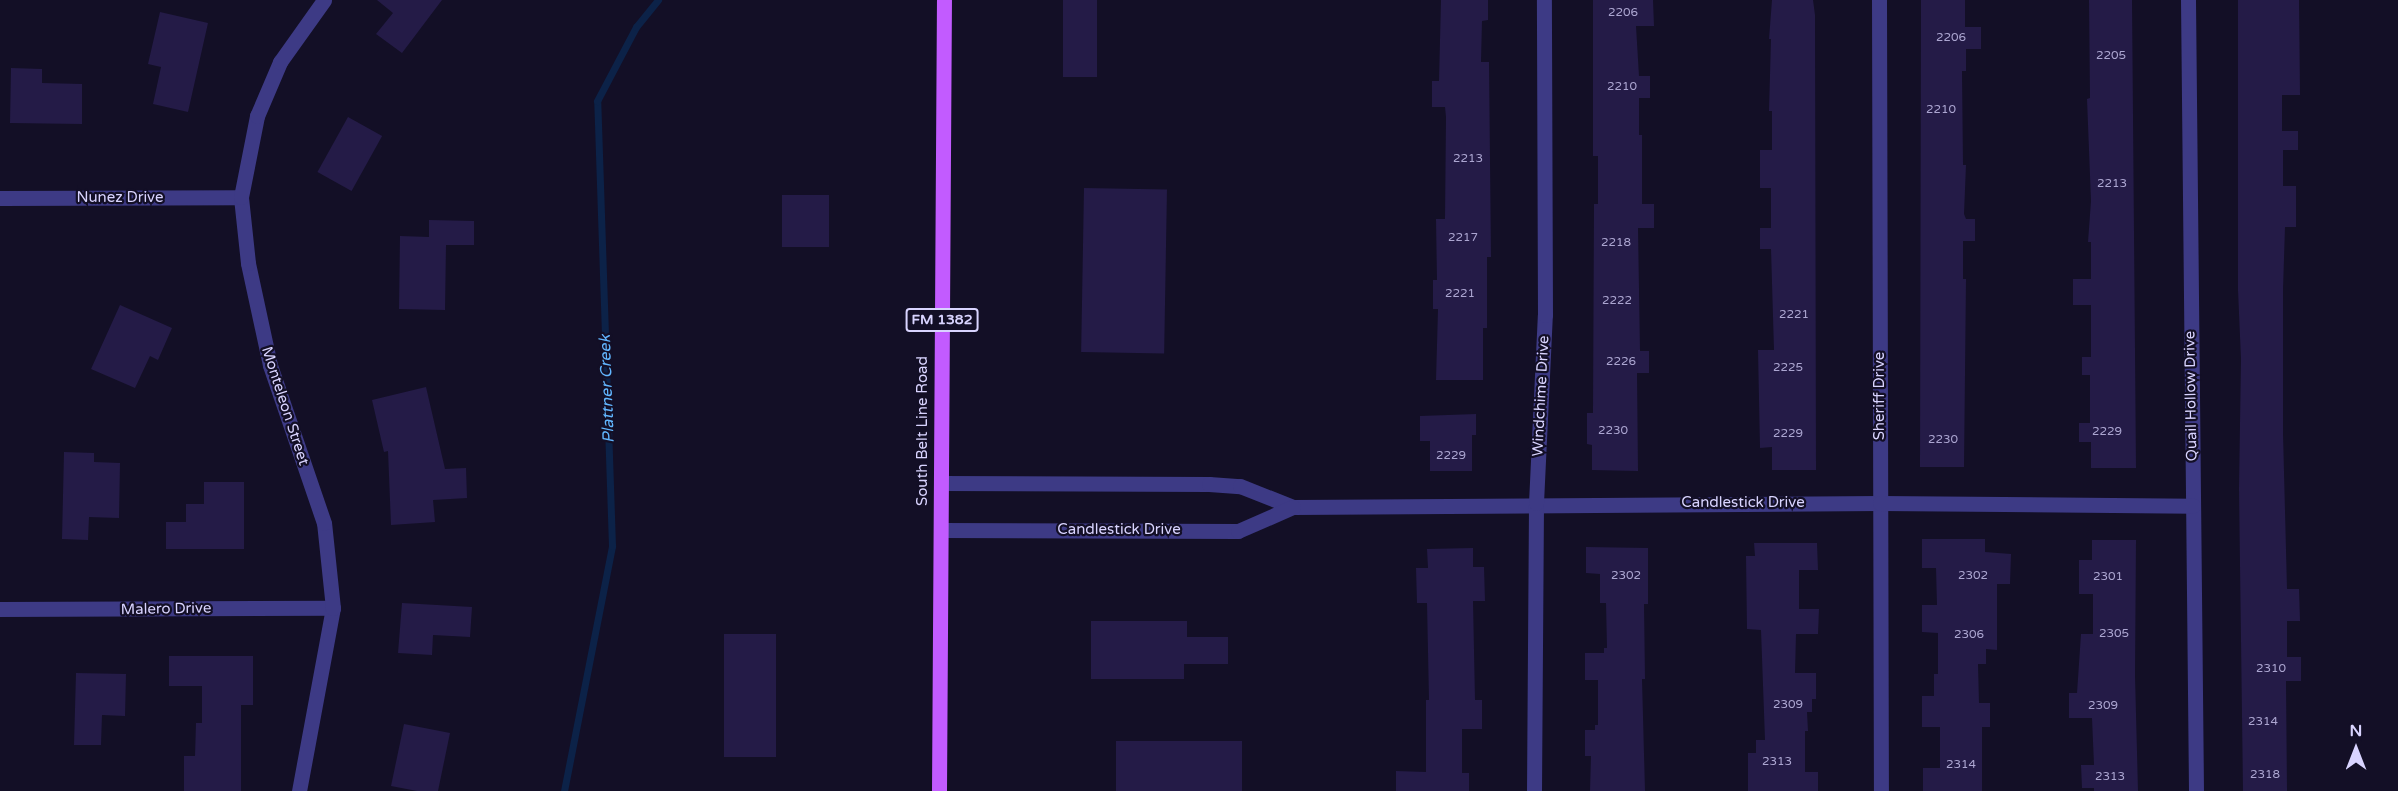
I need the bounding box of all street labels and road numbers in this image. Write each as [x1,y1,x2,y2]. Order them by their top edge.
street label: Nunez Drive [77,189,163,207]
road number: FM 1382 [904,309,980,331]
street label: Quail Hollow Drive [2181,331,2201,461]
street label: Windchime Drive [1529,335,1553,457]
street label: Monteleon Street [257,344,313,468]
street label: Sheriff Drive [1871,352,1889,440]
street label: South Belt Line Road [914,356,932,506]
street label: Candlestick Drive [1681,494,1805,512]
street label: Candlestick Drive [1057,521,1181,539]
street label: Malero Drive [121,599,211,619]

